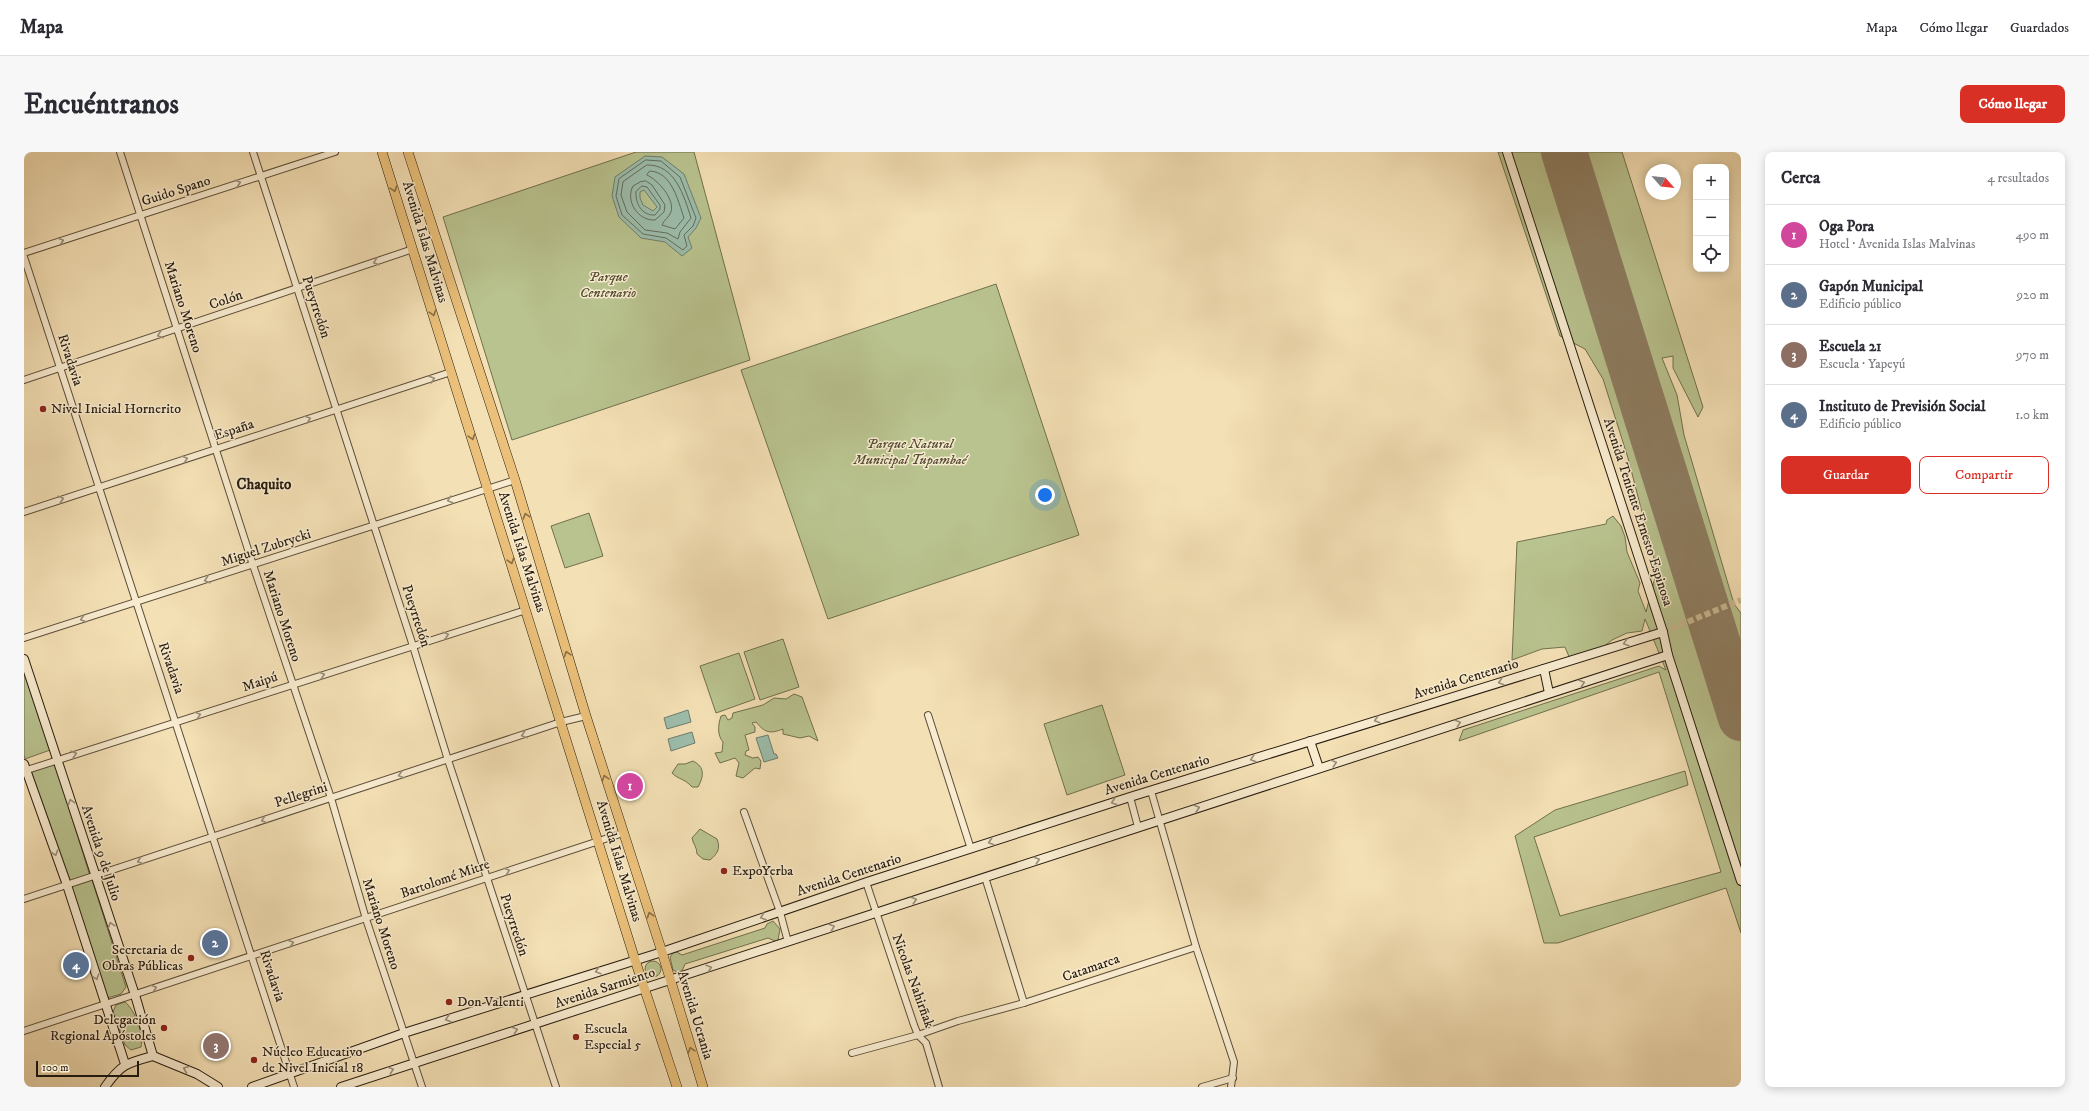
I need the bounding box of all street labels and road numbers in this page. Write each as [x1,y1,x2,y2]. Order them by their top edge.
street label: Guido Spano [139,171,213,211]
street label: Avenida Islas Malvinas [398,179,452,305]
street label: Mariano Moreno [160,259,206,355]
street label: Pueyrredón [297,273,335,341]
street label: Colón [207,286,246,314]
street label: Rivadavia [53,332,87,388]
street label: España [212,415,256,445]
street label: Avenida Teniente Ernesto Espinosa [1599,416,1677,608]
street label: Avenida Islas Malvinas [494,489,550,615]
street label: Miguel Zubrycki [219,525,314,571]
street label: Mariano Moreno [259,568,305,664]
street label: Pueyrredón [397,582,435,650]
street label: Rivadavia [154,640,188,696]
street label: Avenida Centenario [1411,654,1521,704]
street label: Maipú [240,668,280,696]
street label: Avenida Centenario [1102,750,1212,800]
street label: Pellegrini [272,778,330,812]
street label: Avenida Islas Malvinas [592,798,646,924]
street label: Avenida 9 de Julio [77,803,125,903]
street label: Avenida Centenario [794,850,904,900]
street label: Bartolomé Mitre [398,855,492,903]
street label: Mariano Moreno [358,876,404,972]
street label: Pueyrredón [495,891,533,959]
street label: Nicolas Nahirñak [888,931,938,1031]
street label: Rivadavia [255,948,289,1004]
street label: Catamarca [1060,950,1122,986]
street label: Avenida Sarmiento [553,963,658,1013]
street label: Avenida Ucrania [673,968,717,1062]

